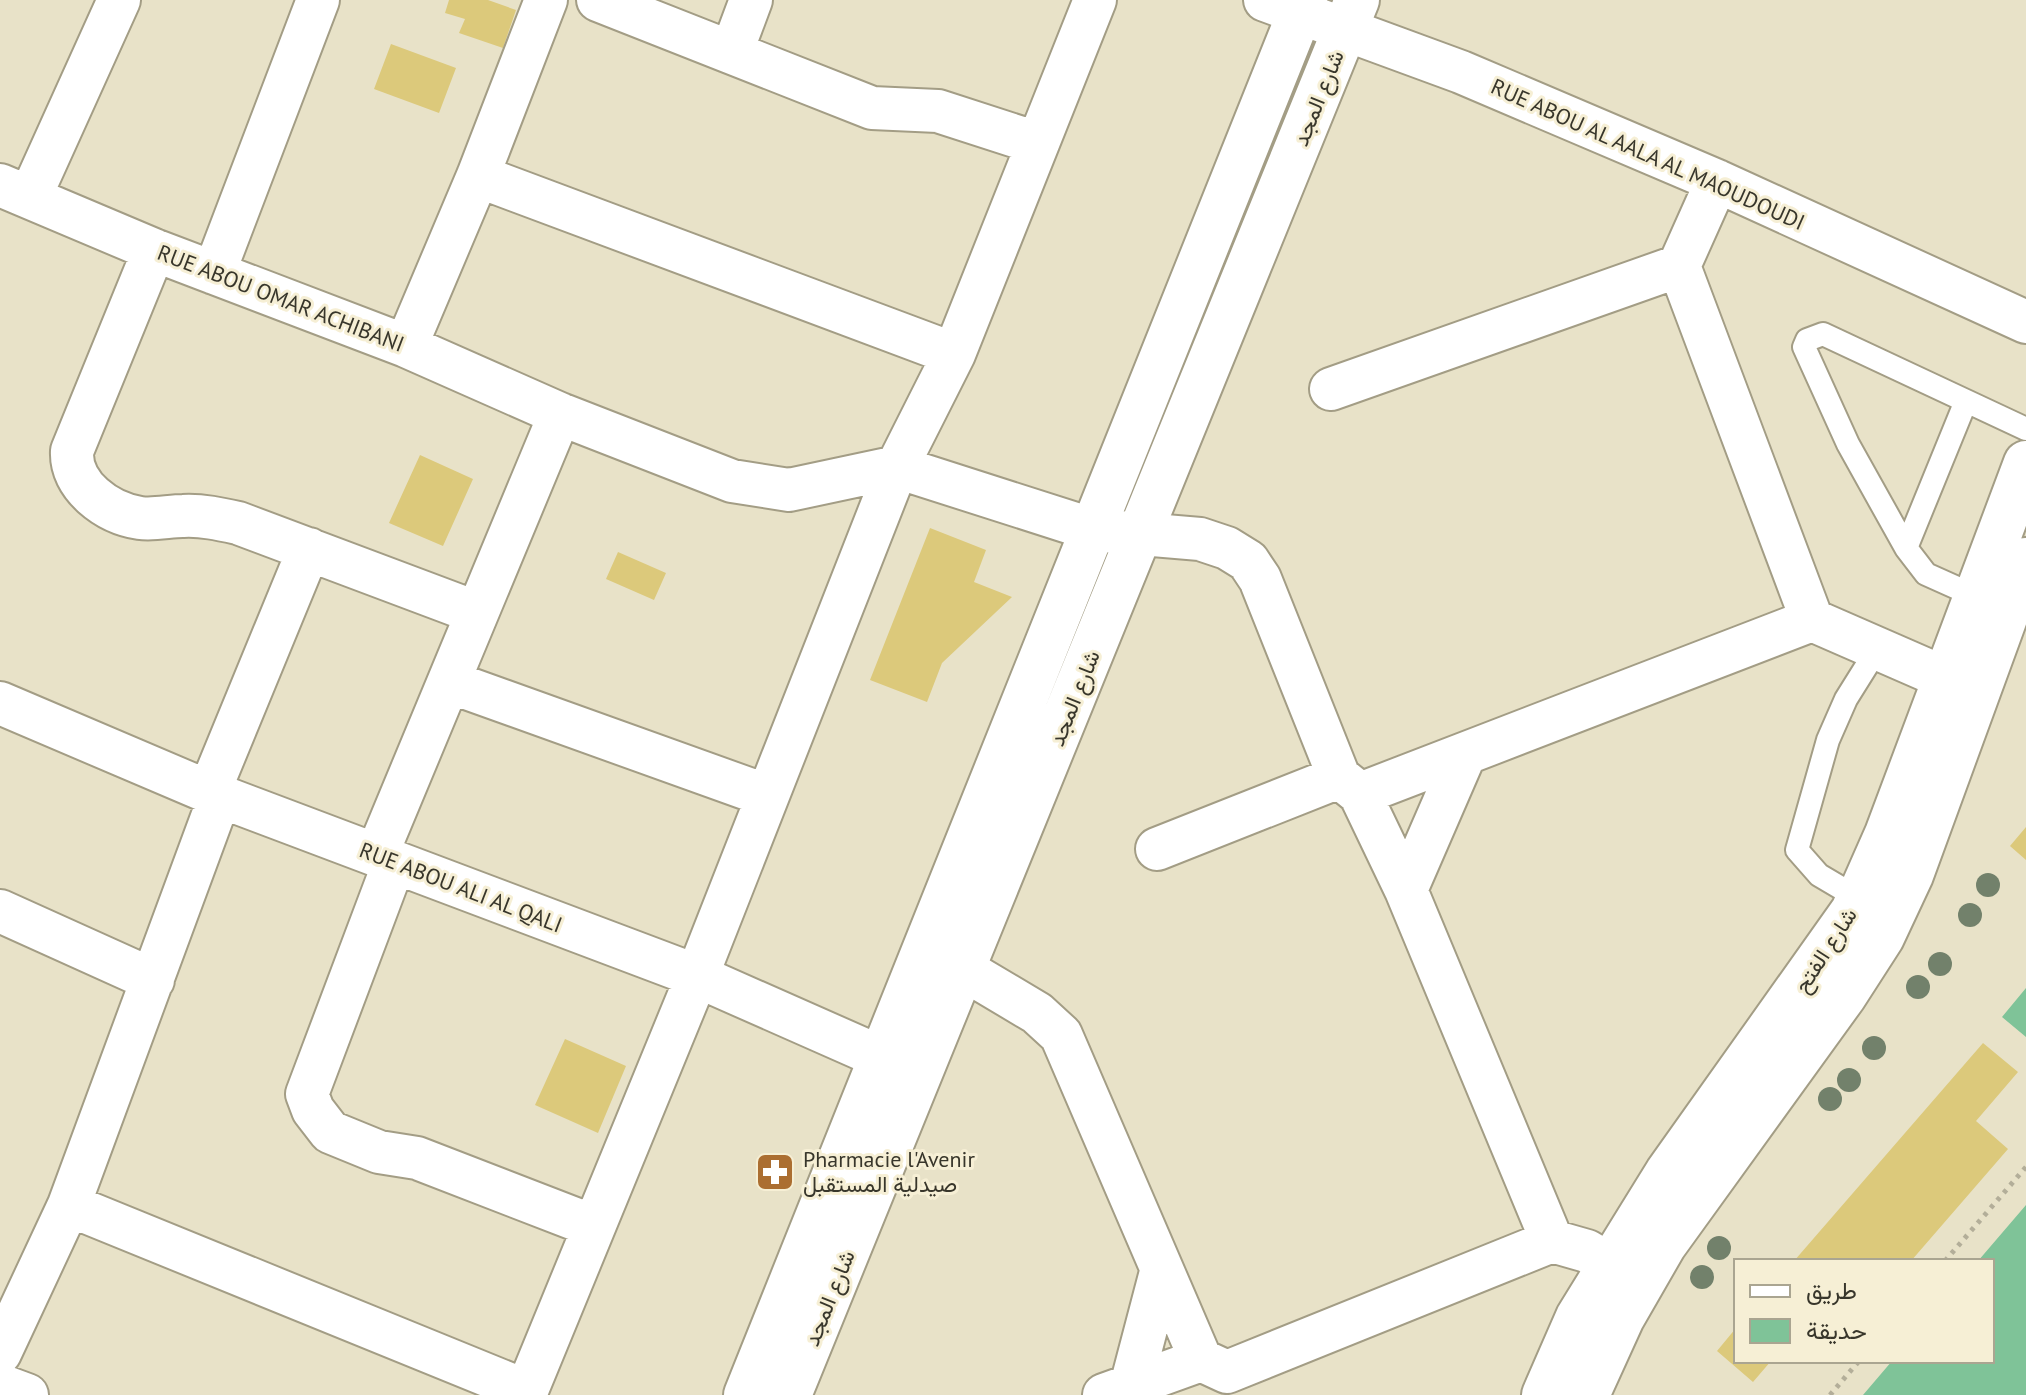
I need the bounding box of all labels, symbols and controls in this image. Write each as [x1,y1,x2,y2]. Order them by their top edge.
street label: شارع المجد [1286,46,1351,150]
street label: RUE ABOU AL AALA AL MAOUDOUDI [1487,72,1809,236]
street label: RUE ABOU OMAR ACHIBANI [154,238,408,358]
street label: شارع المجد [1042,646,1107,750]
street label: RUE ABOU ALI AL QALI [356,835,566,939]
street label: شارع الفتح [1787,902,1864,998]
place label: Pharmacie l'Avenir صيدلية المستقبل [803,1145,975,1198]
pharmacy icon: Pharmacie l'Avenir صيدلية المستقبل [754,1151,796,1193]
street label: شارع المجد [797,1246,862,1350]
legend [1734,1259,1994,1363]
text: طريق [1806,1275,1857,1306]
text: حديقة [1806,1315,1867,1346]

